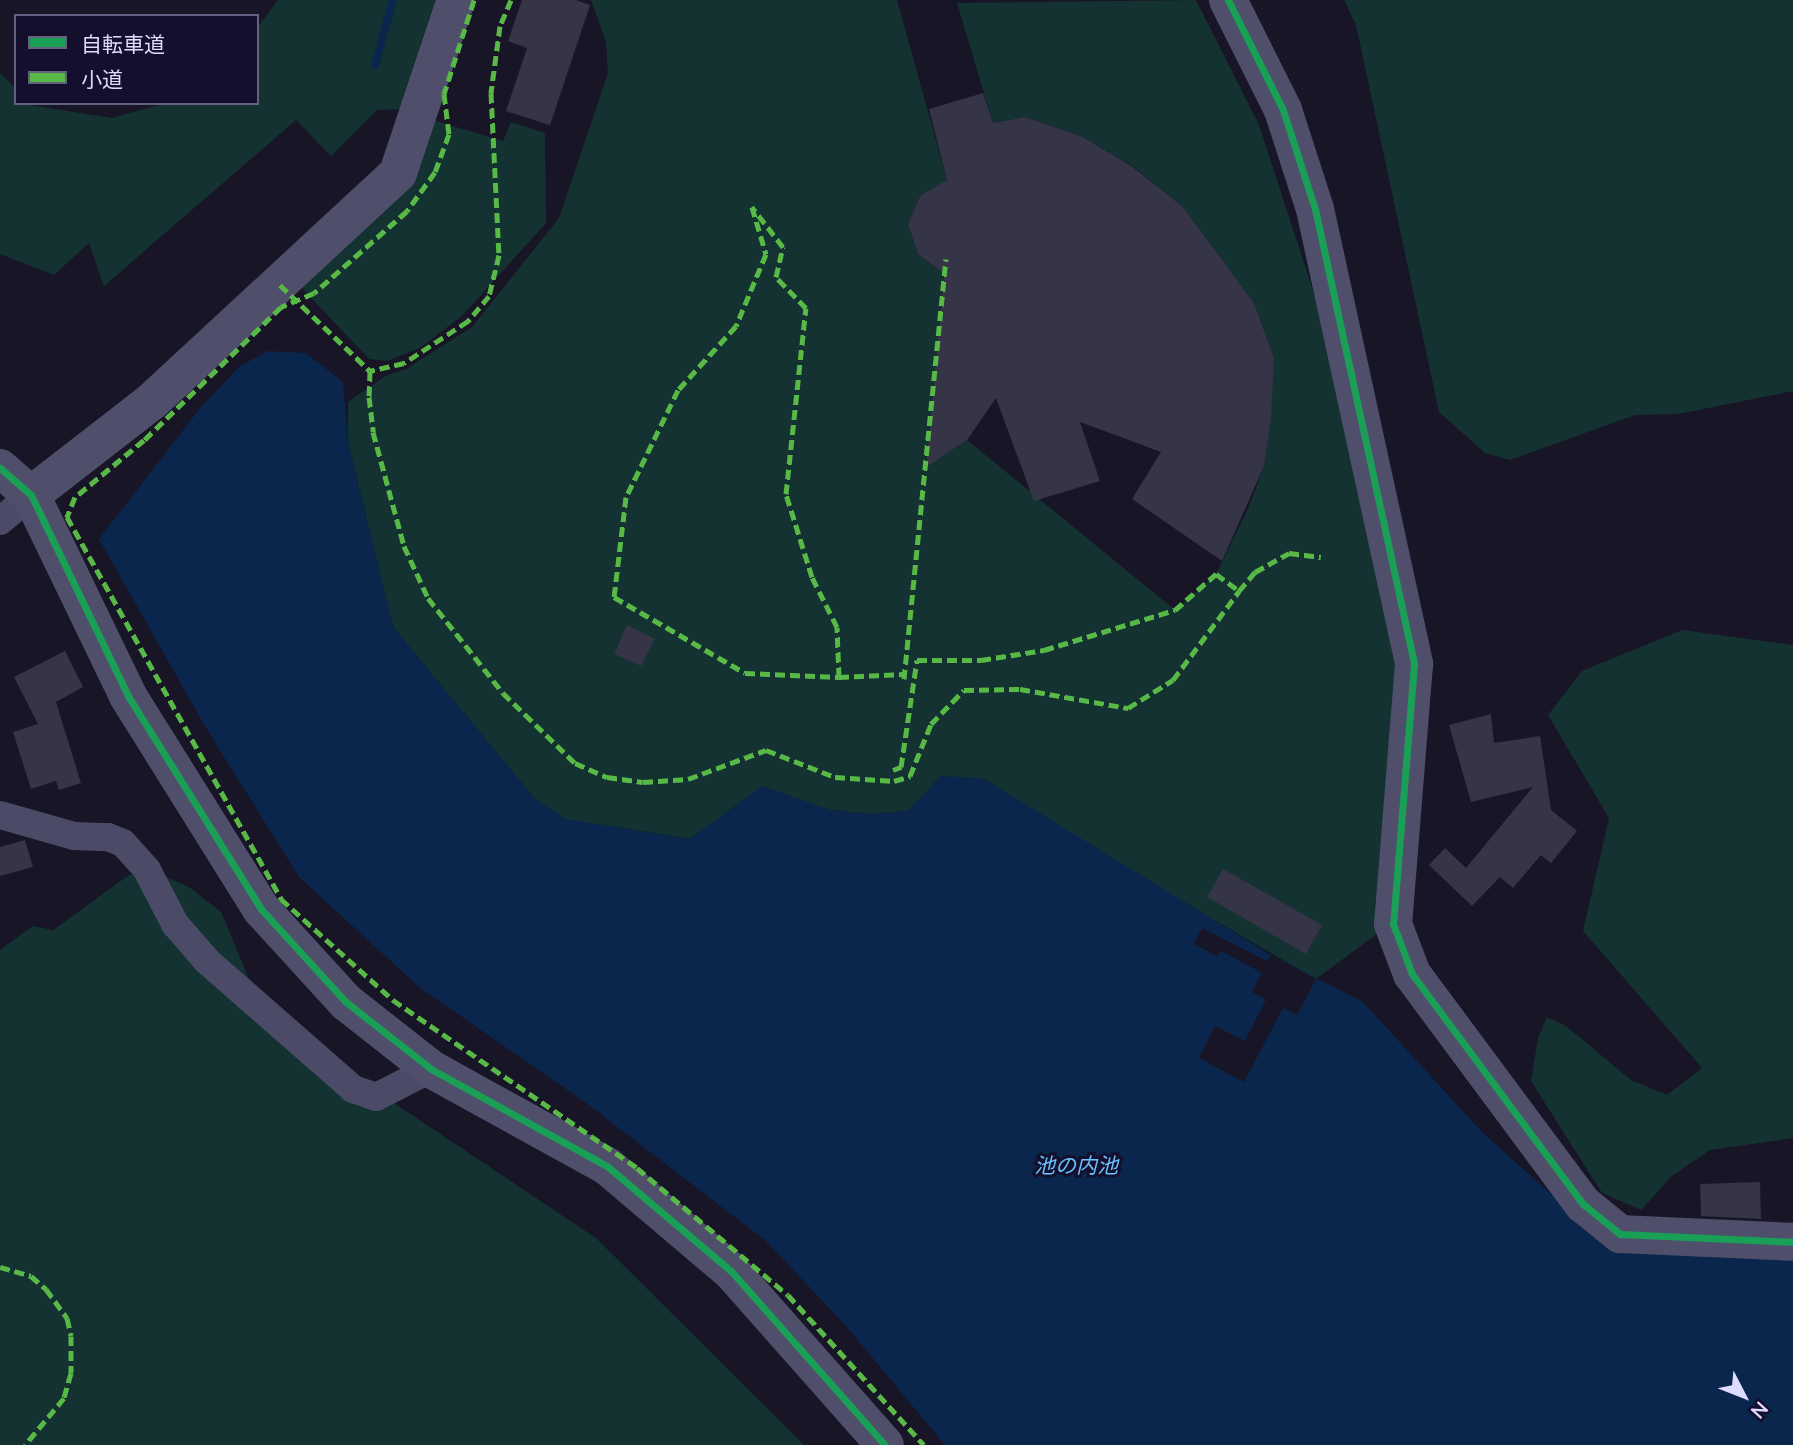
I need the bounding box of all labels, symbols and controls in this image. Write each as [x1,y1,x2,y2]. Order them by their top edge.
legend [14,14,259,105]
text: 自転車道 [81,31,165,56]
text: 小道 [81,66,123,91]
water label: 池の内池 [1034,1152,1118,1178]
north arrow [1709,1361,1779,1431]
text: N [1747,1397,1773,1424]

